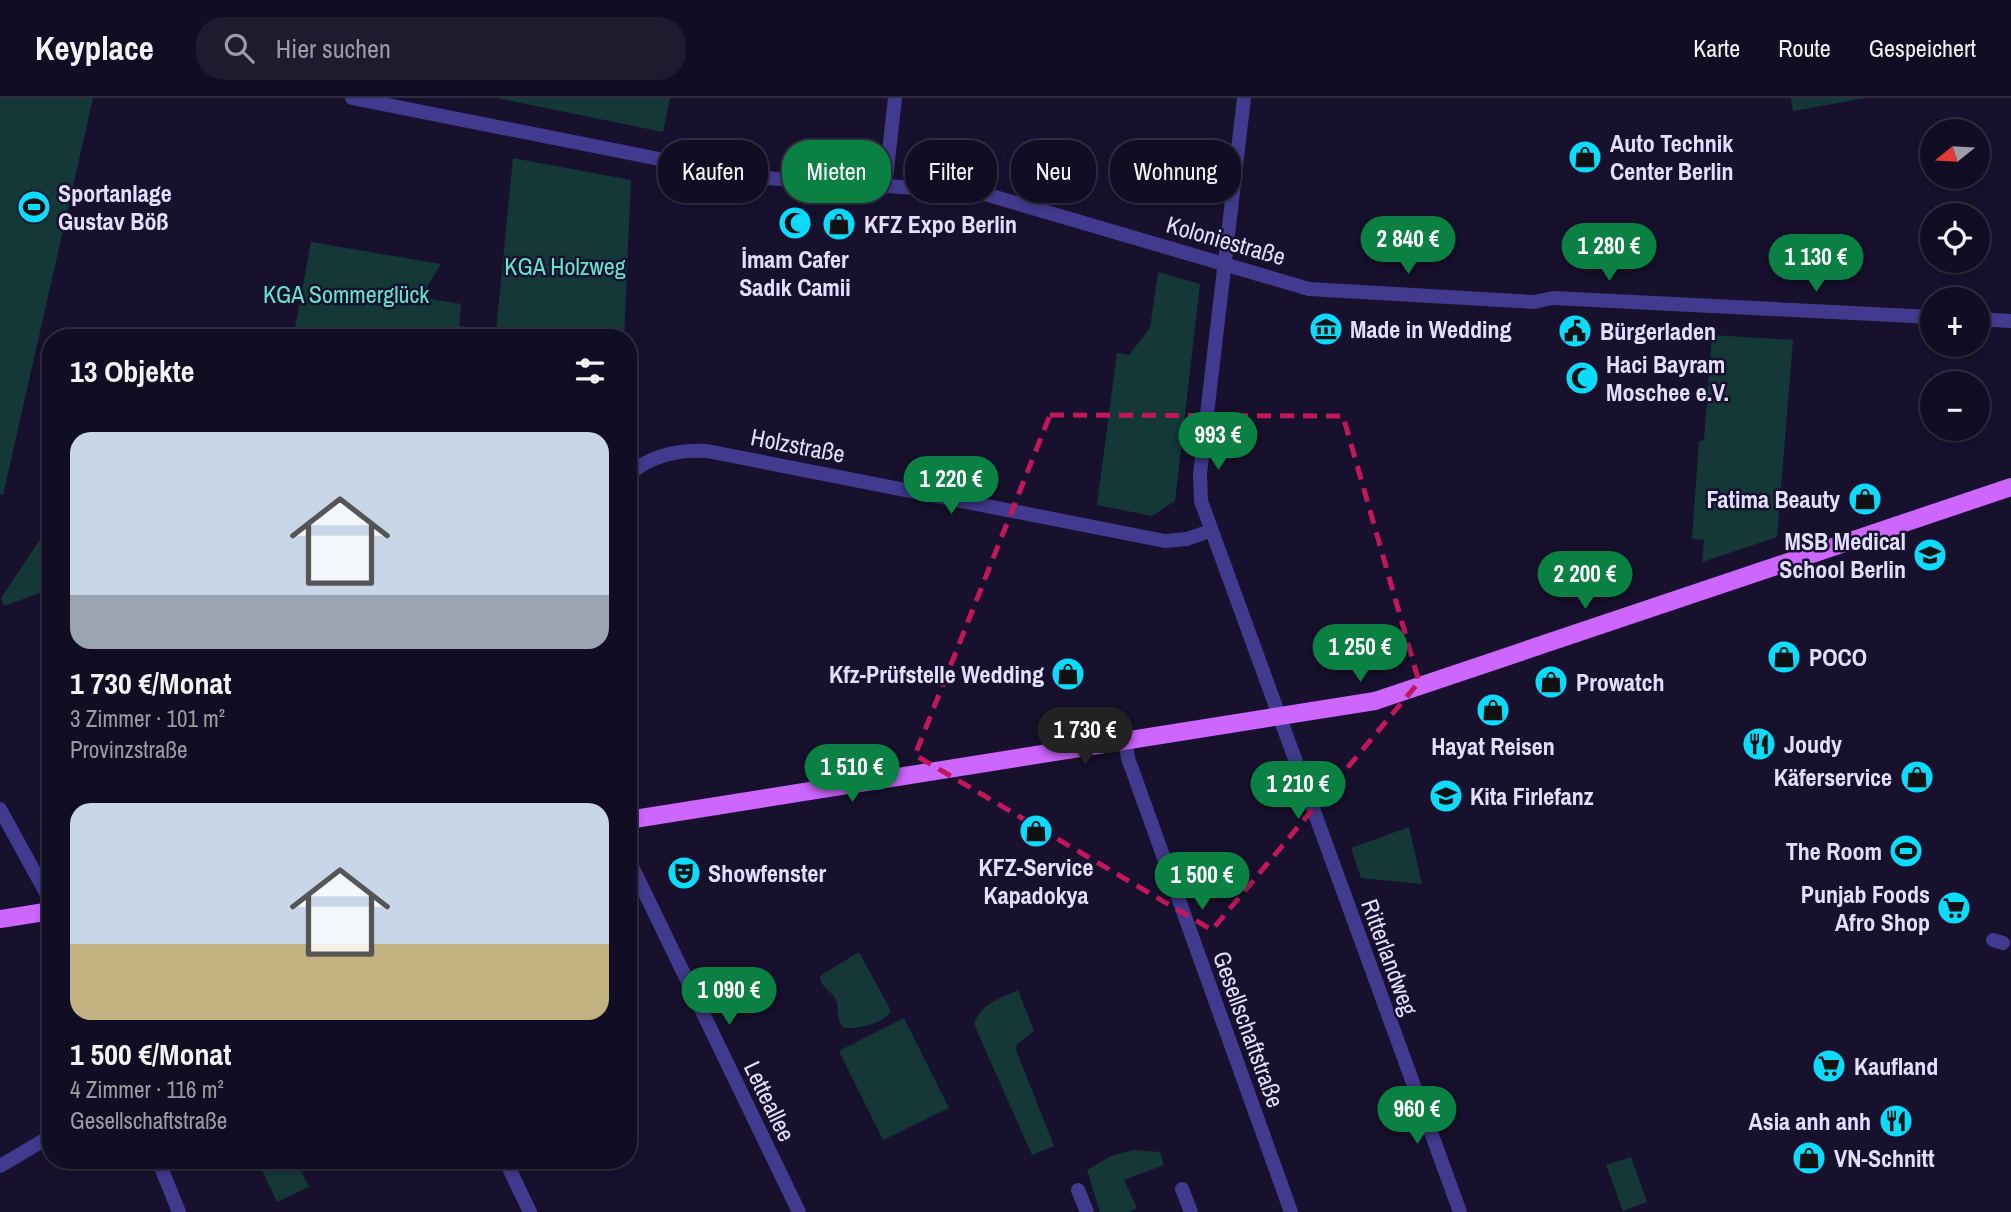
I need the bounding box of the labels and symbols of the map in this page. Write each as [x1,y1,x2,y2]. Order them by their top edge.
north arrow [1920,119,1990,189]
place label: Auto Technik Center Berlin [1610,127,1734,187]
shop icon: Auto Technik Center Berlin [1566,138,1604,176]
place label: Sportanlage Gustav Böß [58,177,172,237]
sports icon: Sportanlage Gustav Böß [15,188,53,226]
mosque icon: İmam Cafer Sadık Camii [776,204,814,242]
shop icon: KFZ Expo Berlin [820,205,858,243]
place label: KFZ Expo Berlin [864,208,1017,240]
street label: Koloniestraße [1163,208,1289,272]
pin: 2 840 € [1343,216,1473,276]
pin: 1 280 € [1544,223,1674,283]
pin: 1 130 € [1751,234,1881,294]
place label: İmam Cafer Sadık Camii [739,243,851,303]
park label: KGA Holzweg [504,250,626,282]
park label: KGA Sommerglück [263,278,429,310]
museum icon: Made in Wedding [1307,310,1345,348]
public building icon: Bürgerladen [1556,312,1594,350]
place label: Made in Wedding [1350,313,1512,345]
place label: Bürgerladen [1600,315,1716,347]
place label: Haci Bayram Moschee e.V. [1606,348,1729,408]
mosque icon: Haci Bayram Moschee e.V. [1563,359,1601,397]
pin: 993 € [1169,412,1267,472]
street label: Holzstraße [748,420,848,470]
pin: 1 220 € [886,456,1016,516]
shop icon: Fatima Beauty [1846,480,1884,518]
place label: Fatima Beauty [1706,483,1840,515]
place label: MSB Medical School Berlin [1779,525,1906,585]
school or university icon: MSB Medical School Berlin [1911,536,1949,574]
pin: 2 200 € [1520,552,1650,611]
pin: 1 250 € [1295,624,1425,684]
shop icon: POCO [1765,638,1803,676]
place label: POCO [1809,641,1867,673]
shop icon: Kfz-Prüfstelle Wedding [1049,655,1087,693]
place label: Kfz-Prüfstelle Wedding [829,658,1044,690]
shop icon: Prowatch [1532,663,1570,701]
place label: Prowatch [1576,666,1665,698]
shop icon: Hayat Reisen [1474,691,1512,729]
pin: 1 730 € [1020,708,1150,767]
restaurant icon: Joudy [1740,725,1778,763]
place label: Joudy [1784,728,1842,760]
place label: Hayat Reisen [1431,730,1555,762]
pin: 1 510 € [787,744,917,804]
shop icon: Käferservice [1898,758,1936,796]
place label: Käferservice [1774,761,1892,793]
pin: 1 210 € [1233,762,1363,821]
school or university icon: Kita Firlefanz [1427,777,1465,815]
place label: Kita Firlefanz [1470,780,1594,812]
shop icon: KFZ-Service Kapadokya [1017,812,1055,850]
sports icon: The Room [1887,832,1925,870]
place label: The Room [1786,835,1882,867]
place label: KFZ-Service Kapadokya [979,851,1093,911]
pin: 1 500 € [1137,852,1267,912]
theatre icon: Showfenster [665,854,703,892]
place label: Showfenster [708,857,826,889]
place label: Punjab Foods Afro Shop [1801,878,1930,938]
supermarket icon: Punjab Foods Afro Shop [1935,889,1973,927]
street label: Ritterlandweg [1354,894,1426,1020]
street label: Gesellschaftstraße [1206,946,1292,1112]
pin: 1 090 € [664,968,794,1027]
supermarket icon: Kaufland [1810,1047,1848,1085]
place label: Kaufland [1854,1050,1938,1082]
street label: Letteallee [737,1056,803,1146]
pin: 960 € [1368,1086,1466,1146]
restaurant icon: Asia anh anh [1877,1102,1915,1140]
place label: Asia anh anh [1749,1105,1871,1137]
shop icon: VN-Schnitt [1790,1139,1828,1177]
place label: VN-Schnitt [1834,1142,1935,1174]

